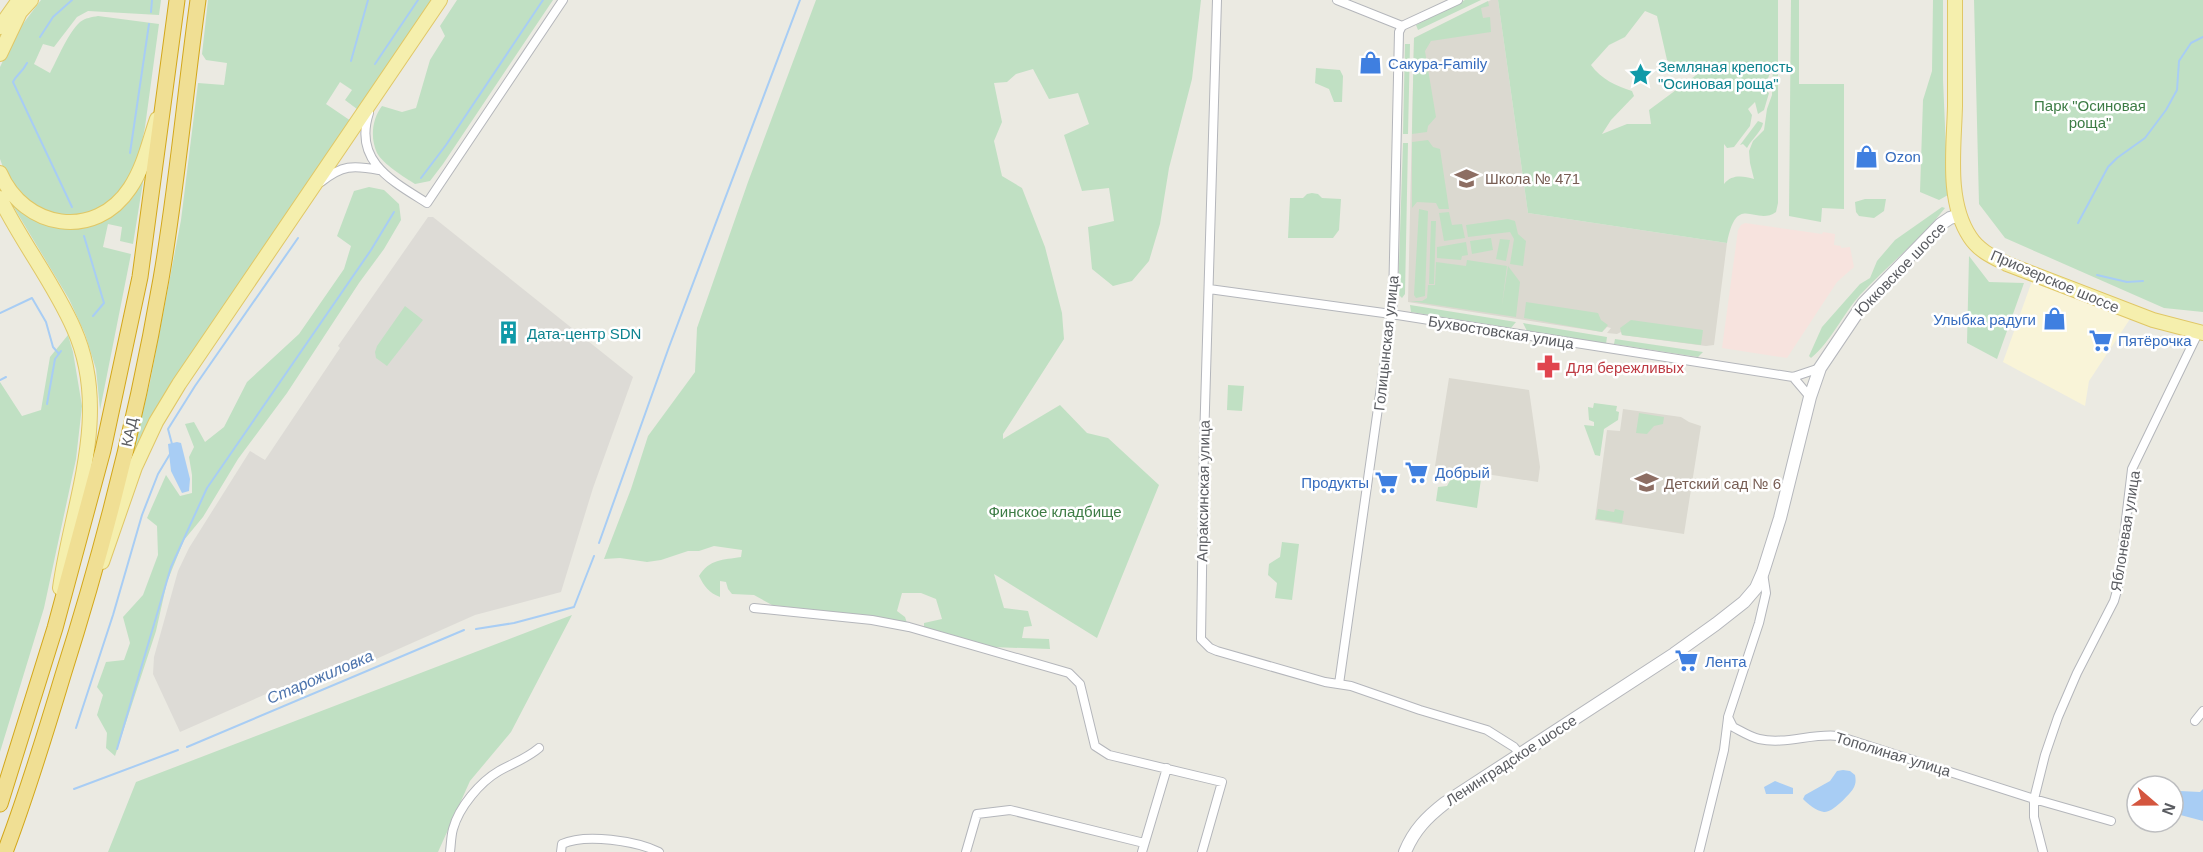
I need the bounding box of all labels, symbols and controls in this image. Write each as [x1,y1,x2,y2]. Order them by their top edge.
shop icon: Сакура-Family [1357,50,1383,76]
place label: Сакура-Family [1388,55,1488,72]
place label: Земляная крепость "Осиновая роща" [1658,58,1794,92]
place icon: Земляная крепость "Осиновая роща" [1627,62,1653,88]
park label: Парк "Осиновая роща" [2034,97,2146,131]
shop icon: Ozon [1854,143,1880,169]
place label: Ozon [1885,148,1921,165]
school or university icon: Школа № 471 [1454,165,1480,191]
place label: Школа № 471 [1485,170,1580,187]
street label: Юкковское шоссе [1851,219,1949,319]
street label: Приозерское шоссе [1988,246,2122,316]
street label: Голицынская улица [1370,274,1402,412]
shop icon: Улыбка радуги [2041,306,2067,332]
place label: Улыбка радуги [1933,311,2036,328]
street label: Бухвостовская улица [1427,312,1576,352]
building icon: Дата-центр SDN [496,320,522,346]
place label: Дата-центр SDN [527,325,641,342]
supermarket icon: Пятёрочка [2087,327,2113,353]
place label: Пятёрочка [2118,332,2192,349]
pharmacy icon: Для бережливых [1535,354,1561,380]
place label: Для бережливых [1566,359,1684,376]
street label: КАД [118,416,140,448]
street label: Апраксинская улица [1193,419,1213,562]
supermarket icon: Добрый [1404,459,1430,485]
place label: Добрый [1435,464,1490,481]
supermarket icon: Продукты [1374,469,1400,495]
street label: Яблоневая улица [2107,469,2143,593]
school or university icon: Детский сад № 6 [1633,470,1659,496]
place label: Продукты [1301,474,1369,491]
place label: Детский сад № 6 [1664,475,1781,492]
park label: Финское кладбище [988,503,1122,520]
water label: Старожиловка [264,647,376,707]
supermarket icon: Лента [1674,648,1700,674]
place label: Лента [1705,653,1747,670]
street label: Ленинградское шоссе [1442,711,1580,809]
street label: Тополиная улица [1833,728,1953,780]
north arrow [2125,774,2185,834]
text: N [2159,801,2179,817]

